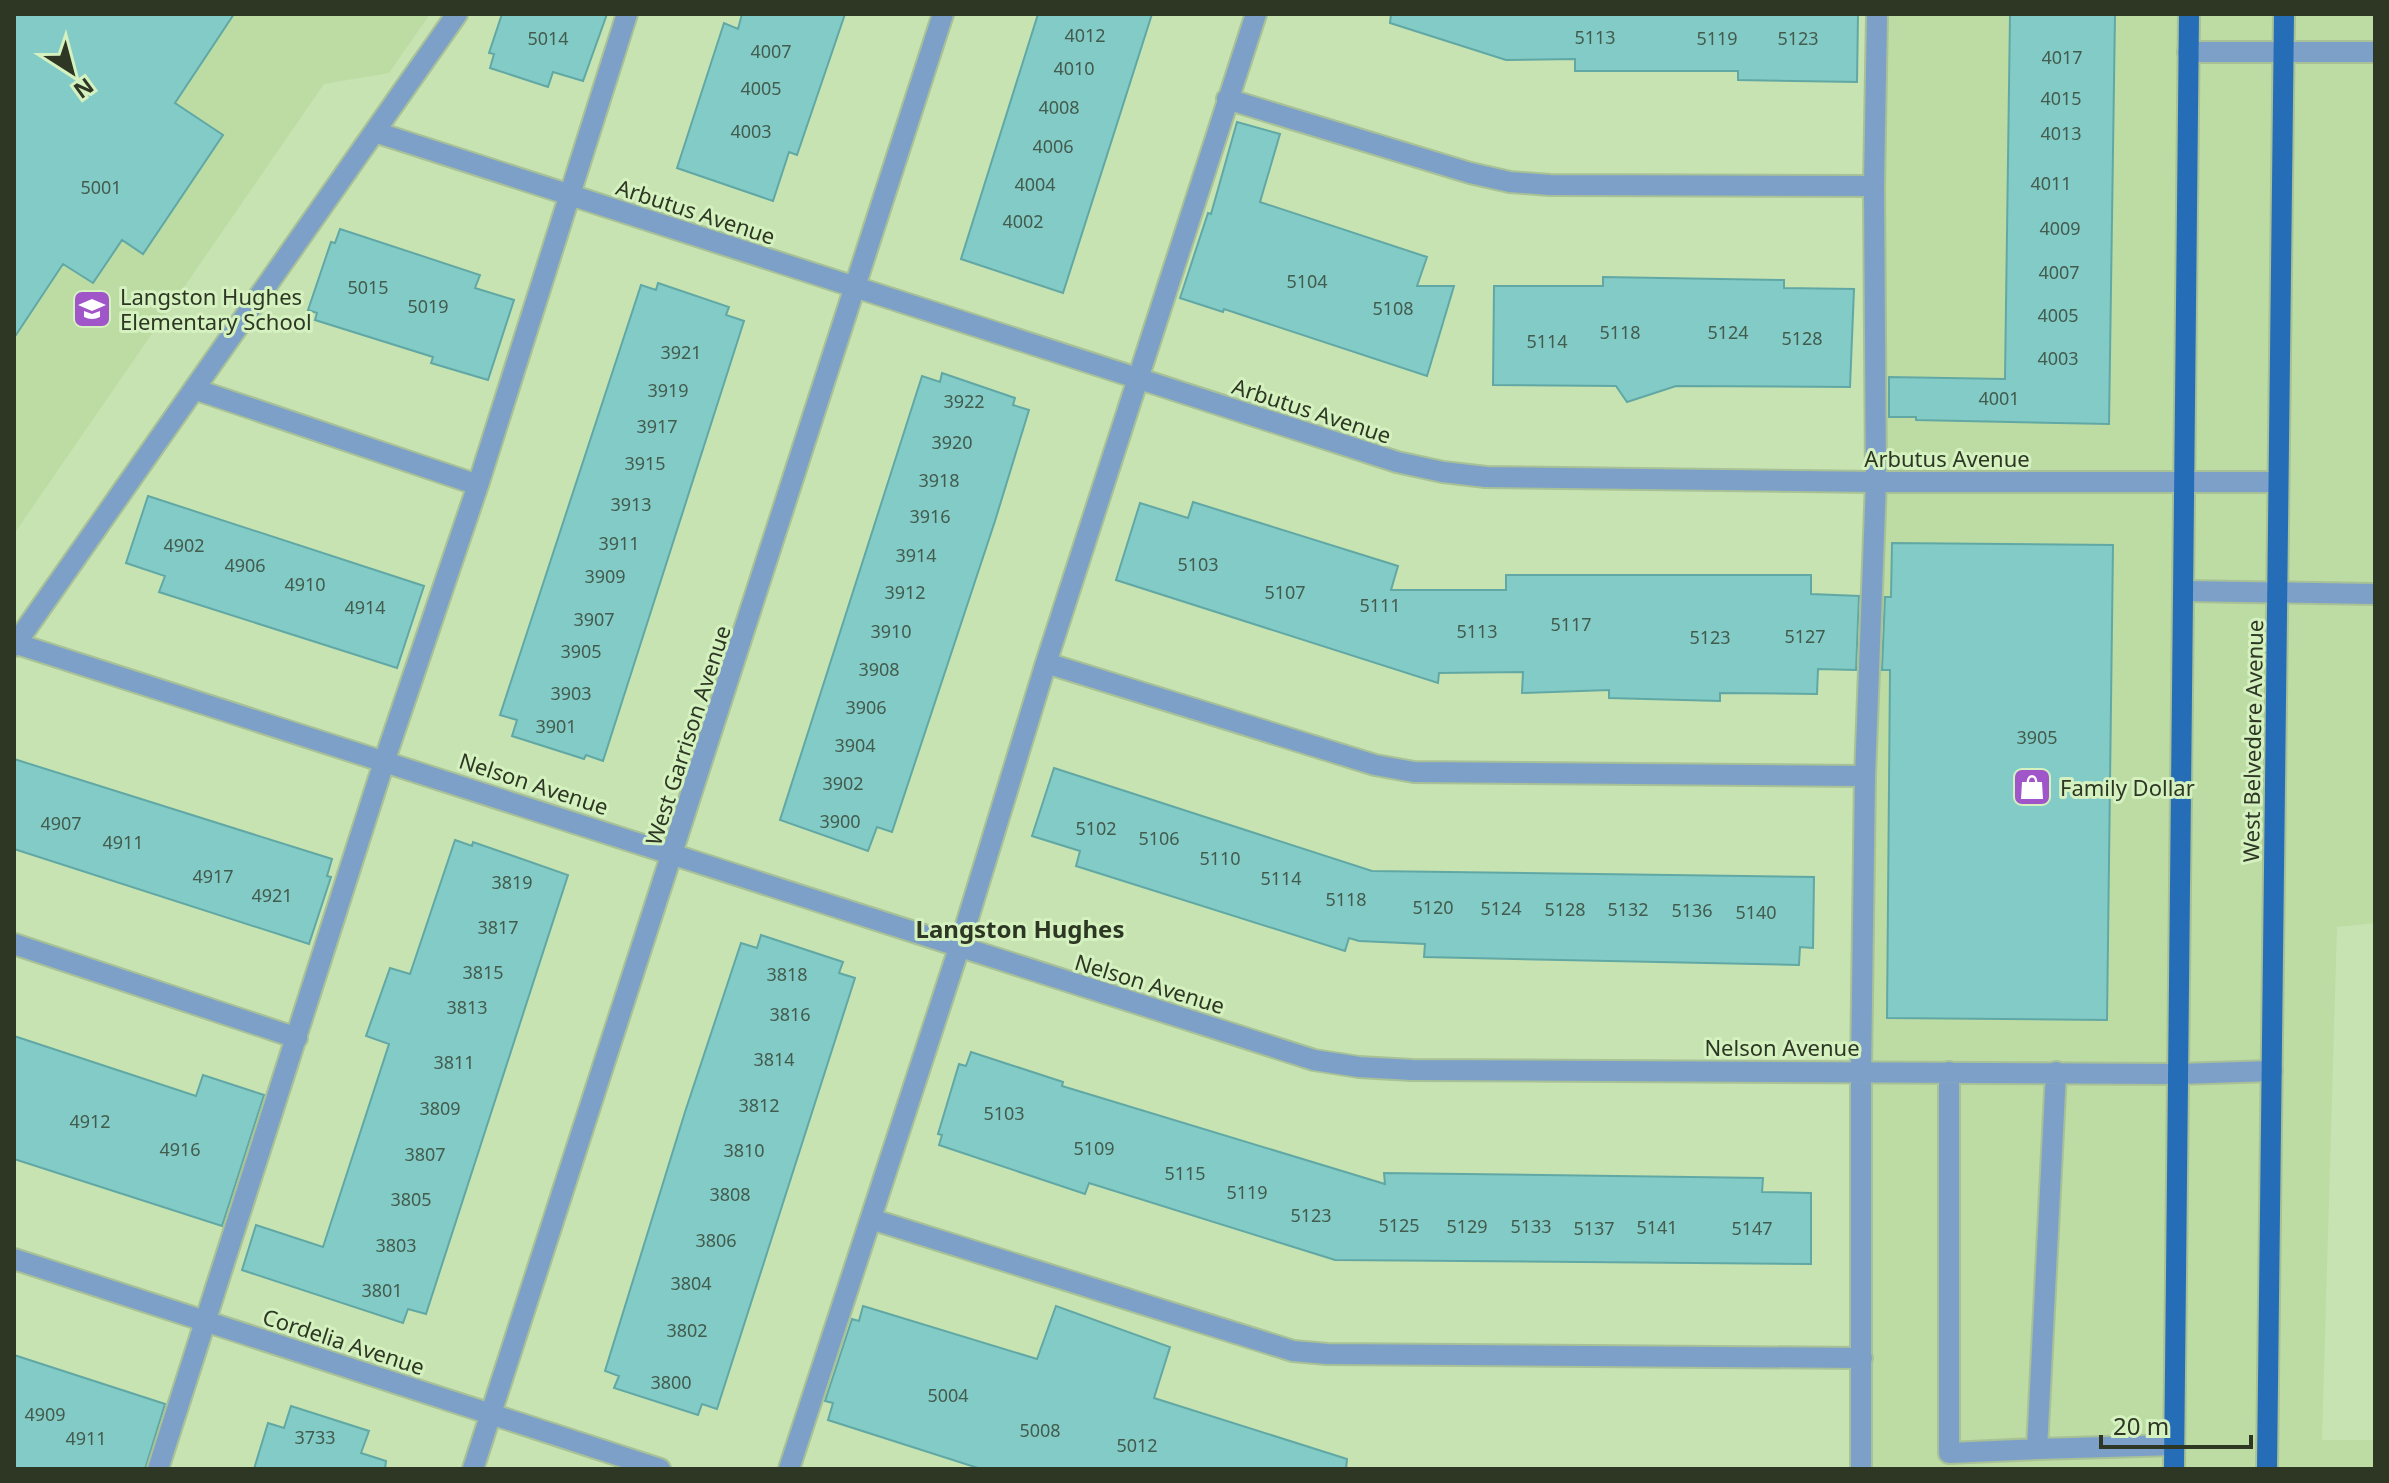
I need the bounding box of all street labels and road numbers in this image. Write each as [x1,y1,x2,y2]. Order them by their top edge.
street label: Arbutus Avenue [613,171,779,251]
street label: Arbutus Avenue [1229,370,1395,450]
street label: Arbutus Avenue [1864,443,2030,473]
street label: West Belvedere Avenue [2235,619,2269,863]
street label: West Garrison Avenue [637,621,737,849]
street label: Nelson Avenue [456,745,612,821]
street label: Nelson Avenue [1071,946,1229,1020]
street label: Nelson Avenue [1704,1032,1860,1062]
street label: Cordelia Avenue [259,1301,429,1381]

